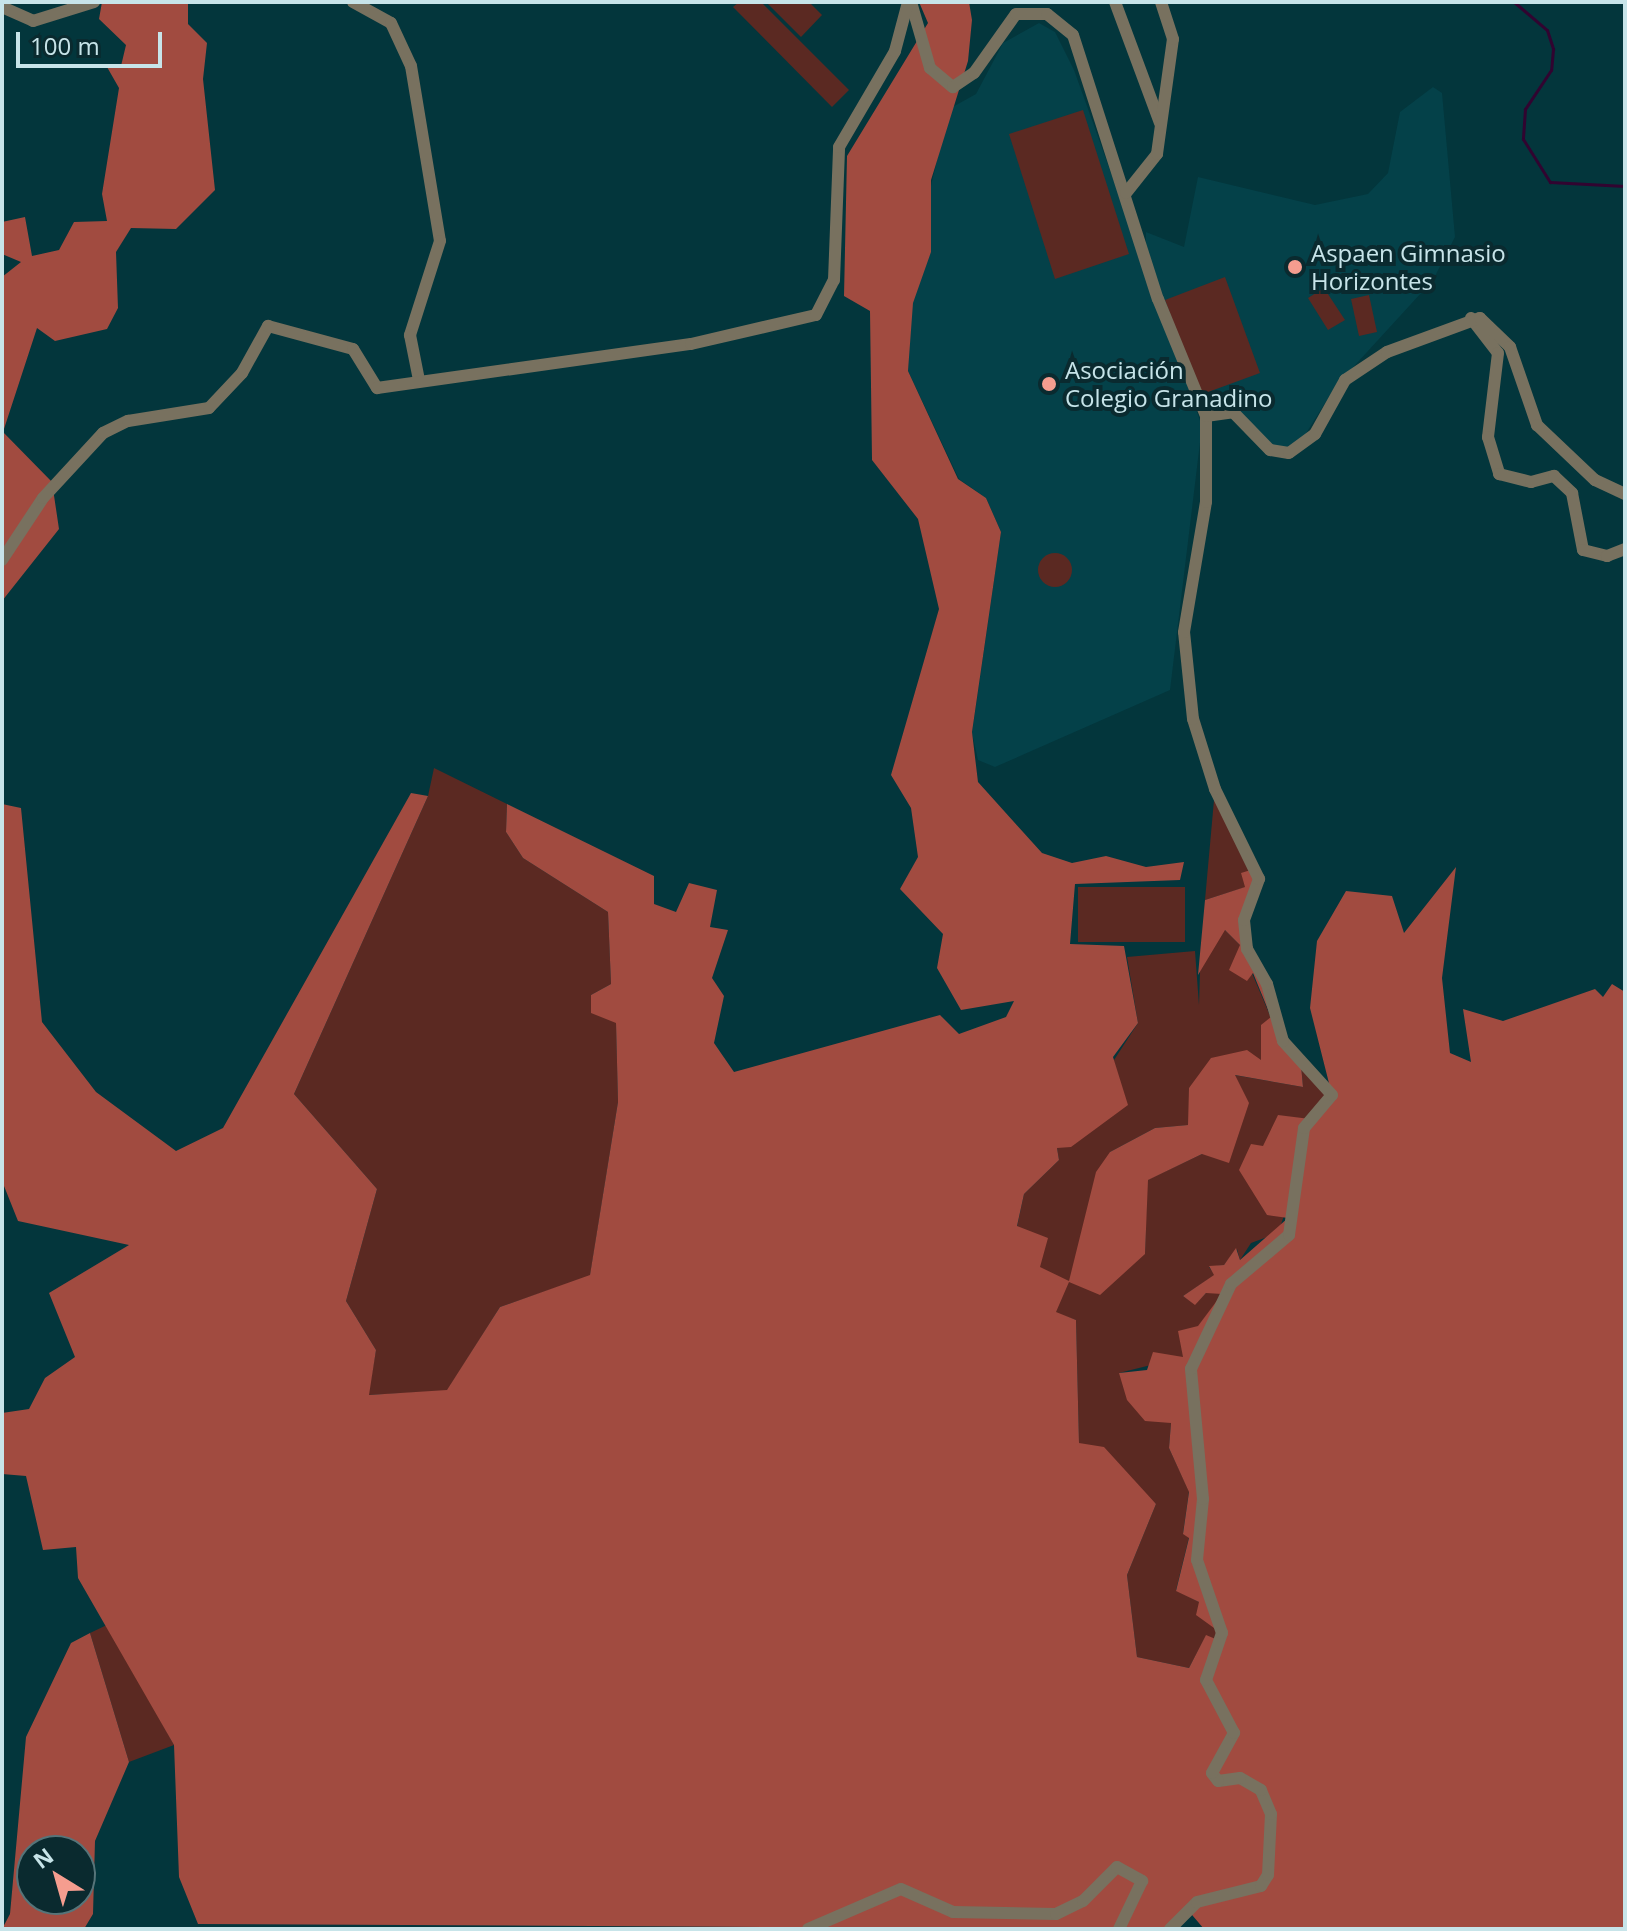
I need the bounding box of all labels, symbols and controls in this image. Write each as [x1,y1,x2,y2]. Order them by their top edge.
scale bar [20,16,166,66]
text: 100 m [30,29,100,62]
place label: Aspaen Gimnasio Horizontes [1311,239,1506,295]
marker: Aspaen Gimnasio Horizontes [1286,258,1304,276]
place label: Asociación Colegio Granadino [1065,356,1272,412]
marker: Asociación Colegio Granadino [1040,375,1058,393]
north arrow [16,1835,96,1915]
text: N [27,1840,59,1875]

